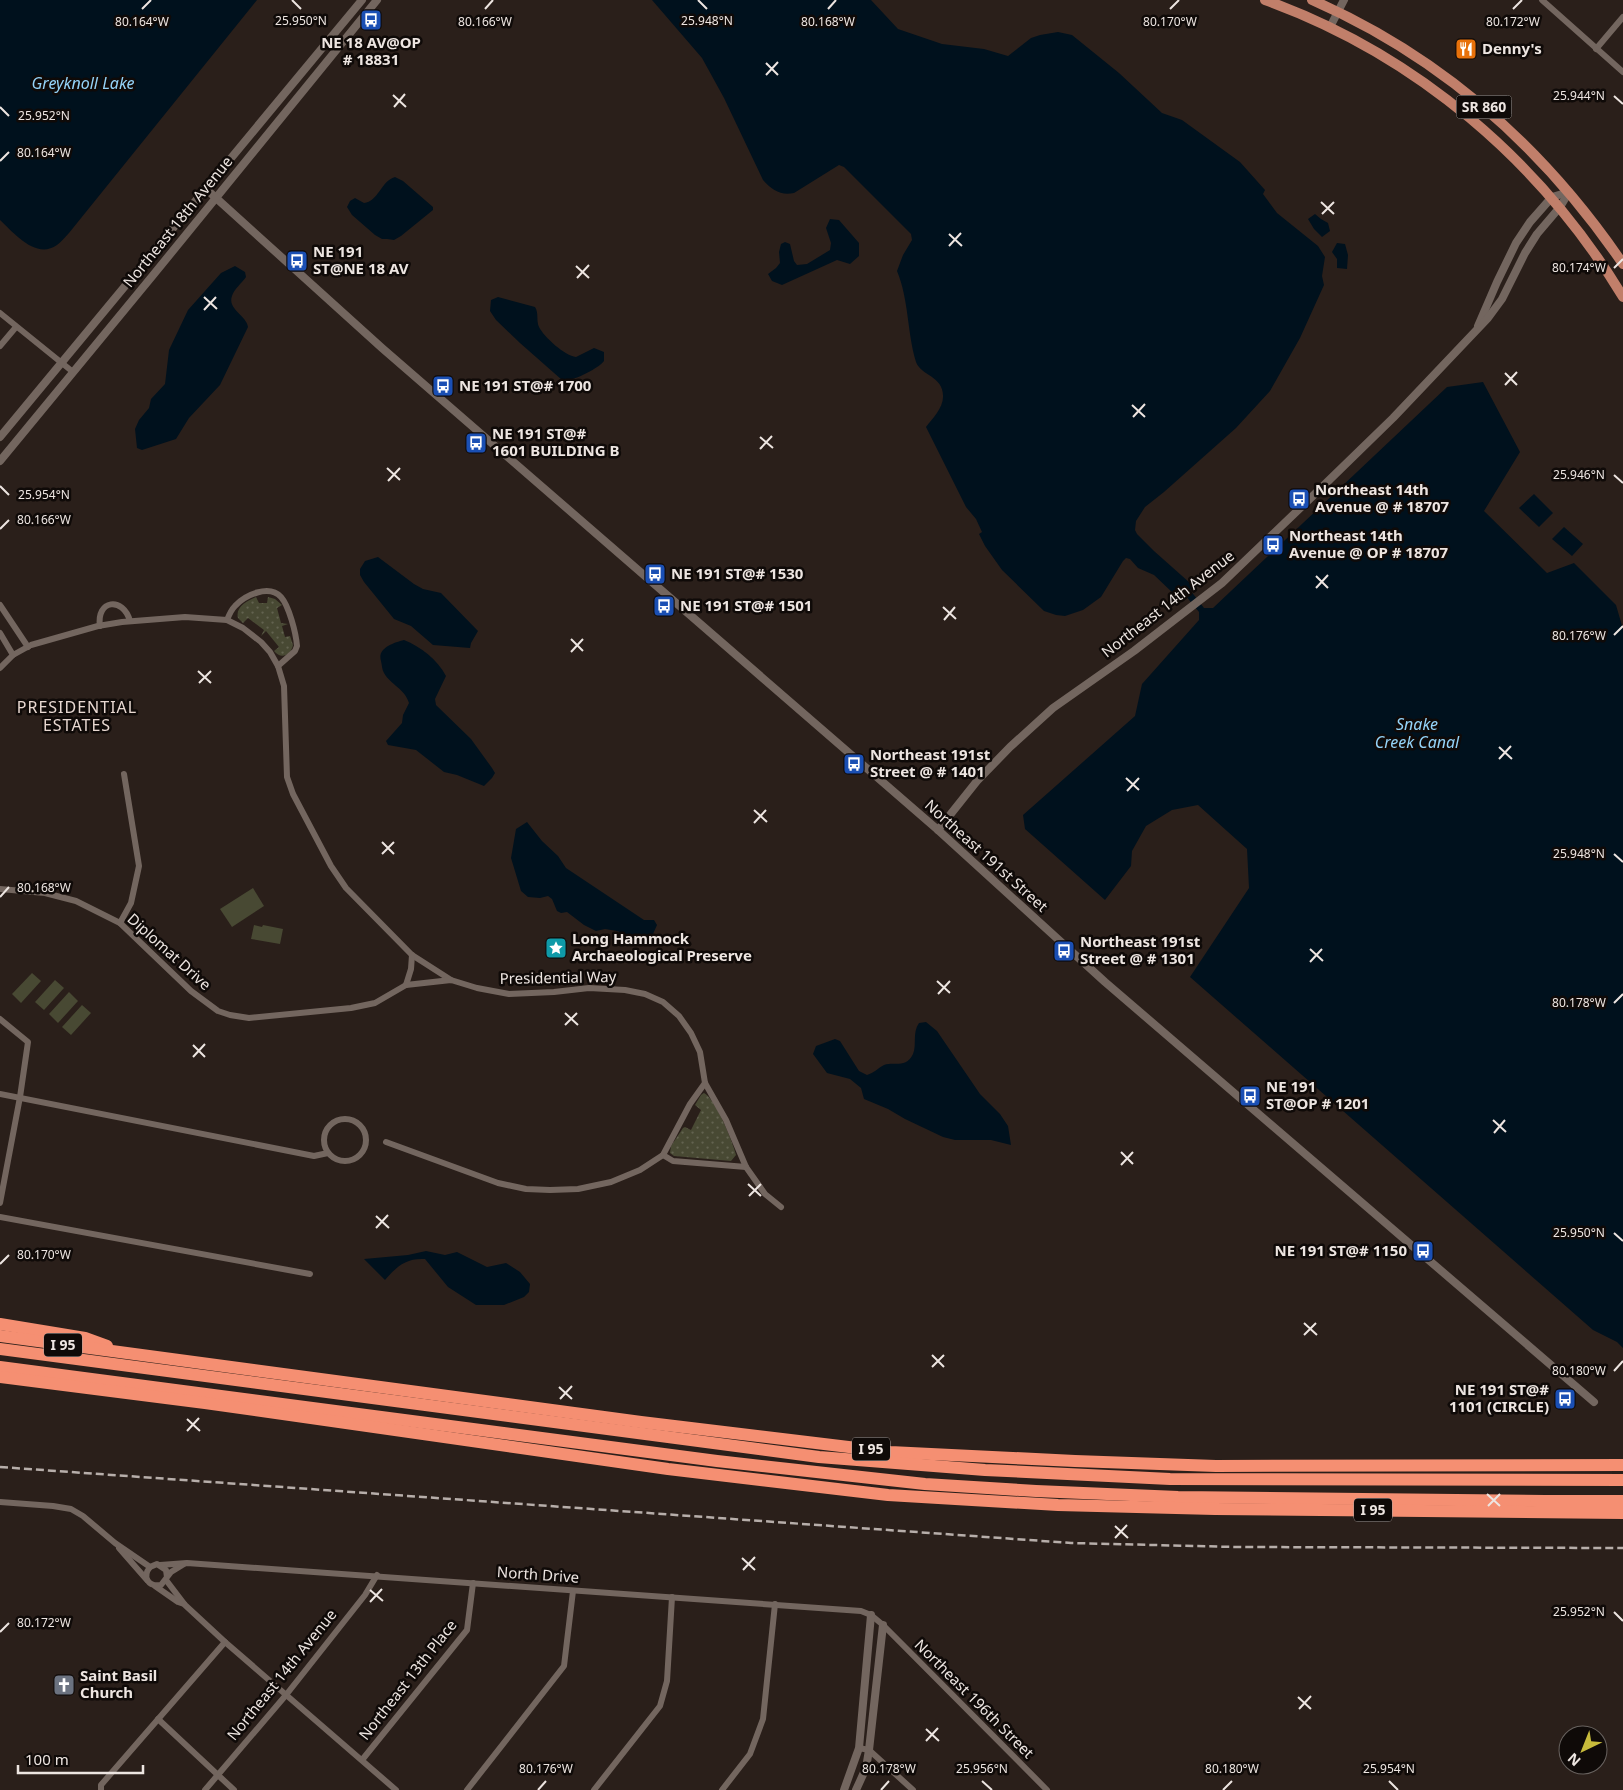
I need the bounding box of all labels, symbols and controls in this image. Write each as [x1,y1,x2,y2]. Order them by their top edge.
bus stop icon: NE 18 AV@OP # 18831 [359,8,383,32]
text: 25.950°N [275,12,327,29]
text: 25.948°N [681,12,733,29]
text: 80.164°W [115,13,169,30]
text: 80.166°W [458,13,512,30]
text: 80.168°W [801,13,855,30]
text: 80.170°W [1143,13,1197,30]
text: 80.172°W [1486,13,1540,30]
place label: NE 18 AV@OP # 18831 [321,32,421,69]
restaurant icon: Denny's [1454,37,1478,61]
place label: Denny's [1482,38,1542,58]
water label: Greyknoll Lake [32,72,134,94]
text: 25.944°N [1553,87,1605,104]
road number: SR 860 [1456,95,1512,118]
text: 25.952°N [18,107,70,124]
text: 80.164°W [17,144,71,161]
street label: Northeast 18th Avenue [118,152,236,291]
place label: NE 191 ST@NE 18 AV [313,241,409,278]
bus stop icon: NE 191 ST@NE 18 AV [285,249,309,273]
text: 80.174°W [1552,259,1606,276]
bus stop icon: NE 191 ST@# 1700 [431,374,455,398]
place label: NE 191 ST@# 1700 [459,375,592,395]
place label: NE 191 ST@# 1601 BUILDING B [492,423,620,460]
bus stop icon: NE 191 ST@# 1601 BUILDING B [464,431,488,455]
text: 25.946°N [1553,466,1605,483]
place label: Northeast 14th Avenue @ # 18707 [1315,479,1450,516]
text: 25.954°N [18,486,70,503]
bus stop icon: Northeast 14th Avenue @ # 18707 [1287,487,1311,511]
text: 80.166°W [17,511,71,528]
place label: Northeast 14th Avenue @ OP # 18707 [1289,525,1449,562]
bus stop icon: Northeast 14th Avenue @ OP # 18707 [1261,533,1285,557]
street label: Northeast 14th Avenue [1097,545,1238,661]
bus stop icon: NE 191 ST@# 1530 [643,562,667,586]
place label: NE 191 ST@# 1530 [671,563,804,583]
bus stop icon: NE 191 ST@# 1501 [652,594,676,618]
place label: NE 191 ST@# 1501 [680,595,812,615]
text: 80.176°W [1552,627,1606,644]
district label: PRESIDENTIAL ESTATES [17,696,137,736]
water label: Snake Creek Canal [1375,713,1460,753]
place label: Northeast 191st Street @ # 1401 [870,744,991,781]
bus stop icon: Northeast 191st Street @ # 1401 [842,752,866,776]
street label: Northeast 191st Street [921,795,1053,916]
text: 25.948°N [1553,845,1605,862]
text: 80.168°W [17,879,71,896]
street label: Diplomat Drive [124,908,216,994]
place label: Long Hammock Archaeological Preserve [572,928,752,965]
place label: Northeast 191st Street @ # 1301 [1080,931,1201,968]
place icon: Long Hammock Archaeological Preserve [544,936,568,960]
bus stop icon: Northeast 191st Street @ # 1301 [1052,939,1076,963]
street label: Presidential Way [499,966,617,988]
text: 80.178°W [1552,994,1606,1011]
place label: NE 191 ST@OP # 1201 [1266,1076,1369,1113]
bus stop icon: NE 191 ST@OP # 1201 [1238,1084,1262,1108]
text: 25.950°N [1553,1224,1605,1241]
bus stop icon: NE 191 ST@# 1150 [1411,1239,1435,1263]
place label: NE 191 ST@# 1150 [1275,1240,1407,1260]
text: 80.170°W [17,1246,71,1263]
road number: I 95 [44,1334,82,1356]
text: 80.180°W [1552,1362,1606,1379]
place label: NE 191 ST@# 1101 (CIRCLE) [1449,1379,1549,1416]
bus stop icon: NE 191 ST@# 1101 (CIRCLE) [1553,1387,1577,1411]
road number: I 95 [852,1438,890,1460]
road number: I 95 [1354,1498,1392,1522]
street label: North Drive [496,1561,580,1587]
text: 25.952°N [1553,1603,1605,1620]
street label: Northeast 14th Avenue [222,1605,340,1744]
text: 80.172°W [17,1614,71,1631]
street label: Northeast 13th Place [354,1615,460,1744]
street label: Northeast 196th Street [911,1634,1039,1763]
place label: Saint Basil Church [80,1665,157,1702]
church icon: Saint Basil Church [52,1673,76,1697]
north arrow [1558,1725,1608,1775]
scale bar [18,1742,142,1774]
text: 100 m [25,1749,69,1769]
text: N [1563,1749,1584,1771]
text: 80.176°W [519,1760,573,1777]
text: 80.178°W [862,1760,916,1777]
text: 25.956°N [956,1760,1008,1777]
text: 80.180°W [1205,1760,1259,1777]
text: 25.954°N [1363,1760,1415,1777]

